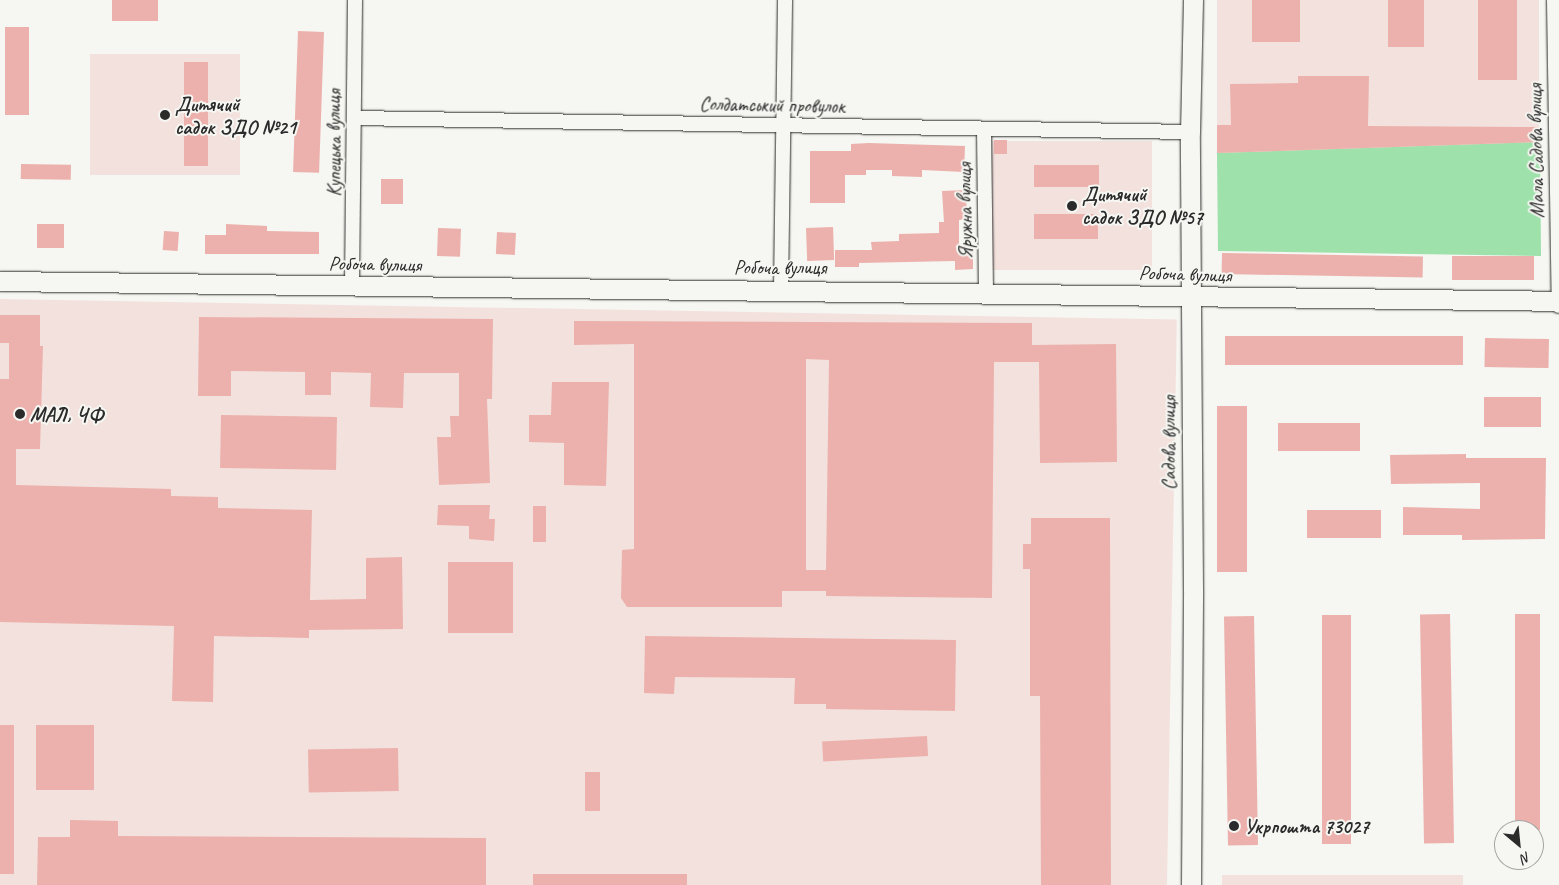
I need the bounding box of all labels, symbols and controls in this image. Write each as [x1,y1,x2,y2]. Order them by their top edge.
street label: Мала Садова вулиця [1523,82,1549,220]
street label: Купецька вулиця [322,90,346,196]
place label: Дитячий садок ЗДО №21 [175,92,296,139]
street label: Солдатський провулок [699,92,845,118]
marker: Дитячий садок ЗДО №21 [159,109,171,121]
street label: Яружна вулиця [952,162,978,260]
place label: Дитячий садок ЗДО №57 [1082,183,1203,230]
marker: Дитячий садок ЗДО №57 [1066,200,1078,212]
street label: Робоча вулиця [329,251,421,277]
street label: Робоча вулиця [734,255,826,279]
street label: Робоча вулиця [1139,260,1231,288]
street label: Садова вулиця [1157,396,1181,490]
place label: МАЛ, ЧФ [30,402,104,426]
marker: МАЛ, ЧФ [14,408,26,420]
place label: Укрпошта 73027 [1244,814,1369,838]
marker: Укрпошта 73027 [1228,820,1240,832]
north arrow [1494,820,1544,870]
text: N [1518,848,1534,867]

